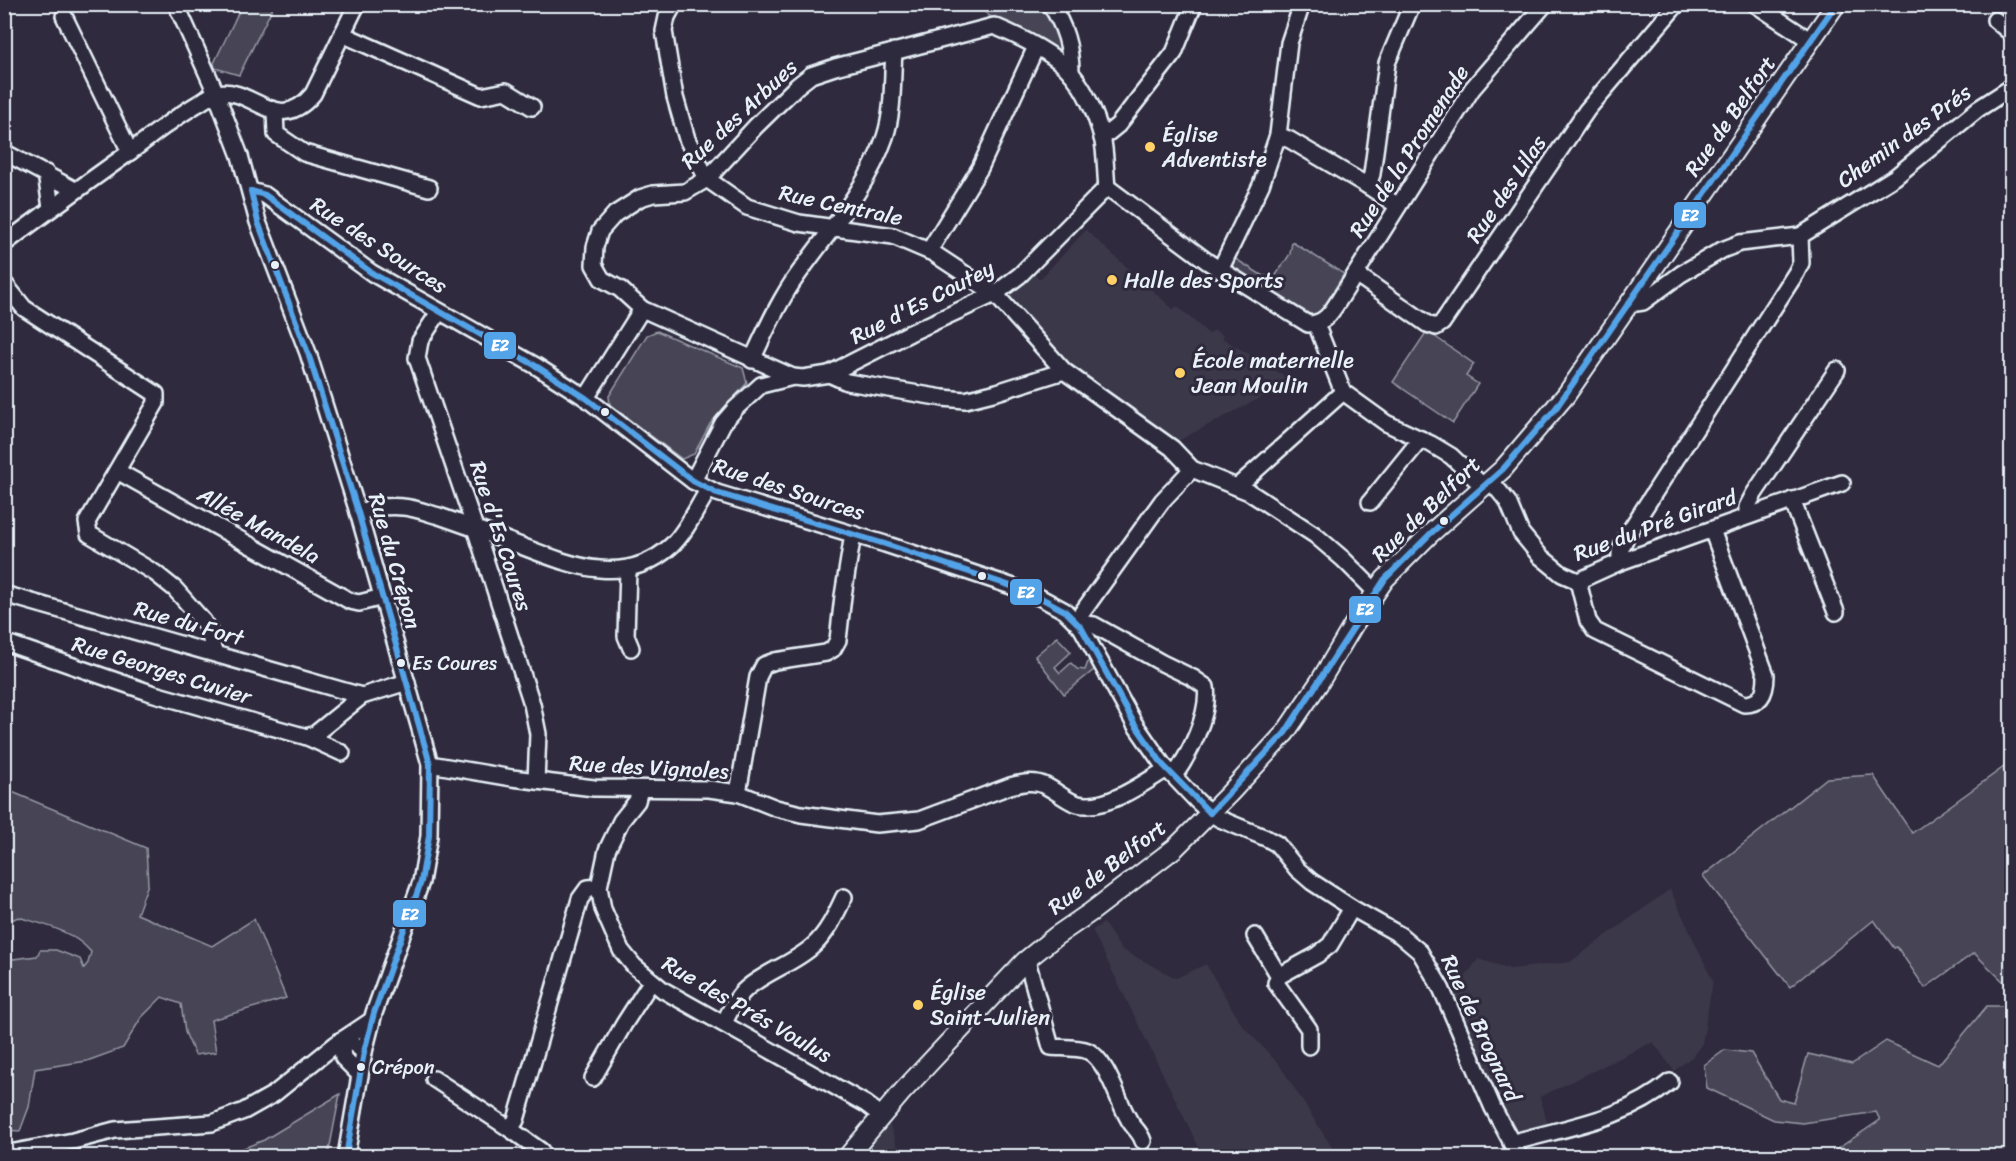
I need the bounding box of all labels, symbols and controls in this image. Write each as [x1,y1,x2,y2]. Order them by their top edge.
street label: Rue de Belfort [1674,47,1787,185]
street label: Rue des Arbues [671,48,807,179]
street label: Rue de la Promenade [1338,57,1480,245]
street label: Chemin des Prés [1828,73,1981,199]
place label: Église Adventiste [1161,115,1267,179]
street label: Rue des Lilas [1455,126,1557,251]
marker: Église Adventiste [1143,140,1157,154]
street label: Rue Centrale [776,173,906,237]
street label: Rue des Sources [302,186,456,305]
line badge: E2 [1673,201,1707,229]
text: E2 [1681,201,1700,230]
street label: Rue d'Es Coutey [843,249,1002,355]
unlabelled marker [269,259,281,271]
place label: Halle des Sports [1124,261,1284,300]
marker: Halle des Sports [1105,273,1119,287]
line badge: E2 [483,331,517,360]
text: E2 [491,331,510,360]
place label: École maternelle Jean Moulin [1191,341,1354,405]
marker: École maternelle Jean Moulin [1173,366,1187,380]
unlabelled marker [599,406,611,418]
street label: Rue des Sources [708,446,871,532]
street label: Rue de Belfort [1362,446,1491,572]
street label: Rue d'Es Coures [458,456,544,617]
street label: Allée Mandela [189,475,328,575]
street label: Rue du Pré Girard [1568,477,1743,573]
street label: Rue du Crépon [357,488,433,634]
unlabelled marker [1438,515,1450,527]
unlabelled marker [976,570,988,582]
line badge: E2 [1009,578,1043,606]
text: E2 [1017,578,1036,607]
street label: Rue du Fort [130,589,249,658]
line badge: E2 [1348,595,1382,624]
text: E2 [1356,595,1375,624]
street label: Rue Georges Cuvier [67,624,259,716]
place label: Es Coures [412,646,498,681]
marker: Es Coures [395,657,407,669]
street label: Rue des Vignoles [568,743,730,791]
street label: Rue de Belfort [1039,809,1175,925]
line badge: E2 [392,899,427,928]
text: E2 [401,900,420,929]
street label: Rue des Prés Voulus [655,944,839,1074]
street label: Rue de Brognard [1430,948,1533,1109]
place label: Église Saint-Julien [930,973,1050,1037]
marker: Église Saint-Julien [911,998,925,1012]
place label: Crépon [372,1050,435,1085]
marker: Crépon [355,1061,367,1073]

